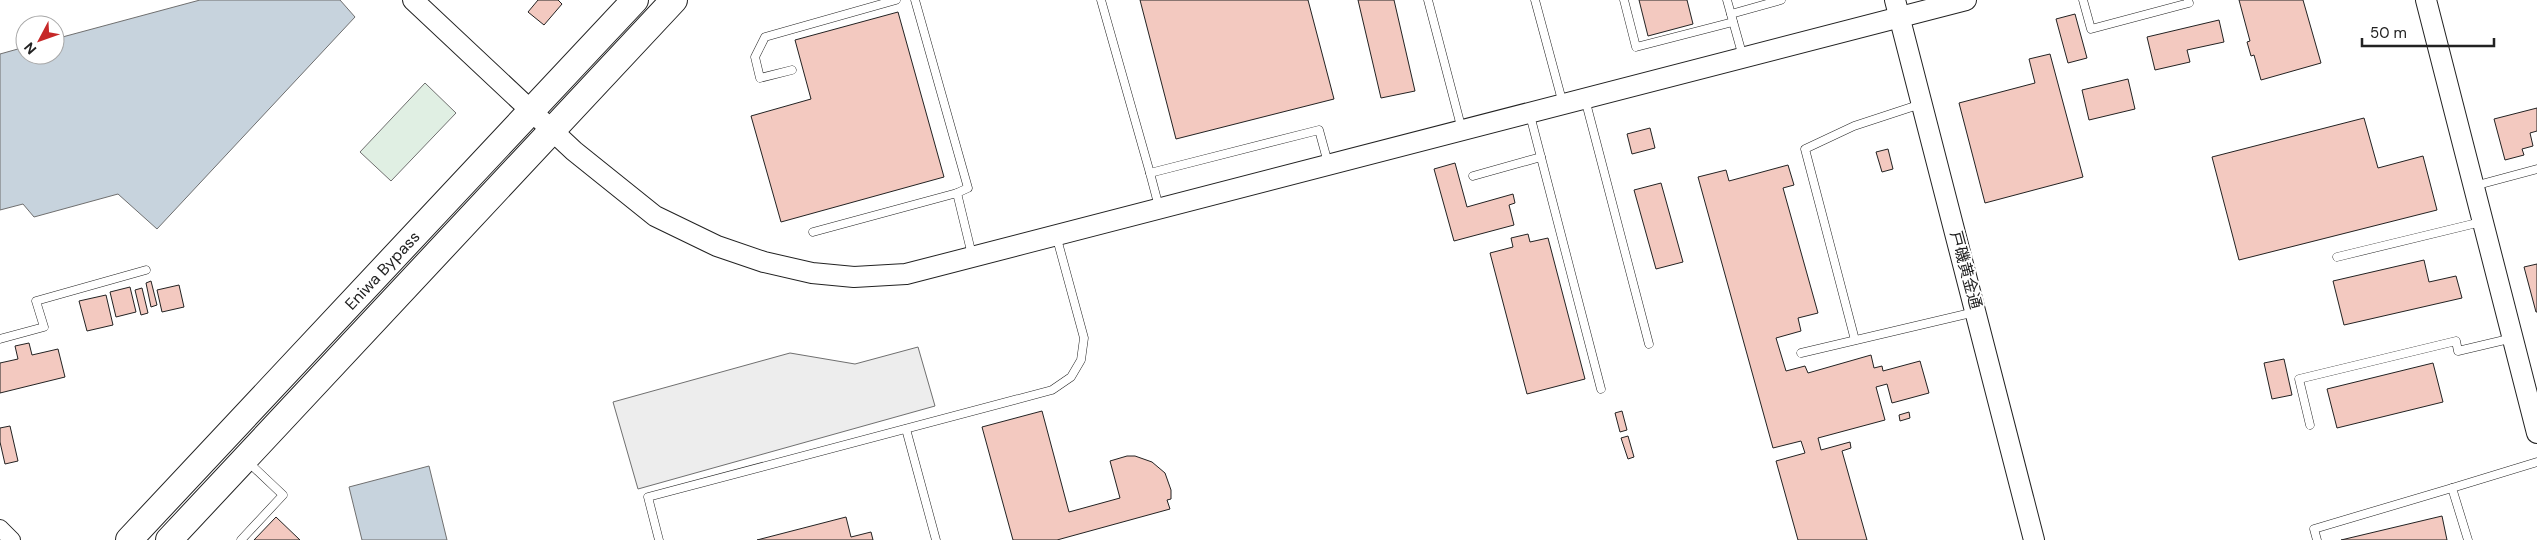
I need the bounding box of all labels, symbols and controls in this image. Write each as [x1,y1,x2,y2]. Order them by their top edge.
north arrow [15,15,65,65]
scale bar [2362,15,2494,47]
text: 50 m [2370,23,2407,43]
text: N [20,39,40,58]
street label: Eniwa Bypass [340,226,424,314]
street label: 戸磯黄金通 [1946,229,1986,311]

